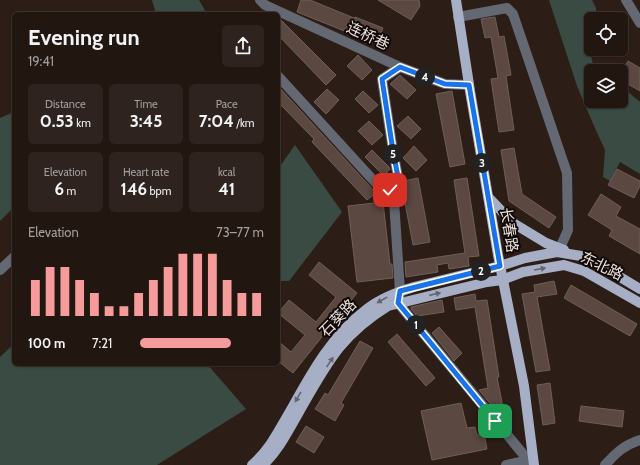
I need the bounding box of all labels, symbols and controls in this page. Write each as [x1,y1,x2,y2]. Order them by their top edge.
map controls [584,12,628,108]
button: locate [584,12,628,56]
street label: 连桥巷 [344,18,392,54]
text: Evening run [28,24,140,51]
button: share [222,25,264,67]
text: 19:41 [28,53,54,69]
button: layers [584,64,628,108]
pin: 4 [415,67,435,87]
text: 4 [422,70,428,84]
text: Distance [45,97,86,111]
text: Time [134,97,158,111]
text: Pace [216,97,238,111]
text: 0.53 [40,111,74,131]
text: 3:45 [130,111,162,131]
text: 7:04 [199,111,234,131]
text: km [74,116,91,130]
text: /km [234,116,254,130]
pin: 5 [383,144,403,164]
text: 5 [390,147,396,161]
pin: 3 [472,153,492,173]
text: 3 [479,156,485,170]
text: Elevation [44,165,87,179]
text: Heart rate [123,165,169,179]
text: kcal [218,165,235,179]
pin [373,173,407,207]
text: 6 [54,179,64,199]
text: 146 [121,179,147,199]
text: 41 [218,179,235,199]
icon: check [379,179,401,201]
text: m [64,184,76,198]
text: bpm [147,184,171,198]
street label: 长春路 [497,206,521,254]
text: Elevation [28,224,79,240]
text: 73–77 m [216,224,264,240]
street label: 东北路 [578,248,626,284]
pin: 2 [471,261,491,281]
text: 2 [478,264,484,278]
one-way arrow [534,266,546,272]
one-way arrow [429,291,441,297]
street label: 石葵路 [316,296,360,340]
one-way arrow [376,297,388,303]
pin: 1 [406,315,426,335]
text: 1 [414,318,418,332]
text: 100 m [28,335,65,351]
text: 7:21 [92,335,112,351]
one-way arrow [326,356,333,368]
one-way arrow [295,391,302,403]
pin [478,404,512,438]
icon: arrive [484,410,506,432]

